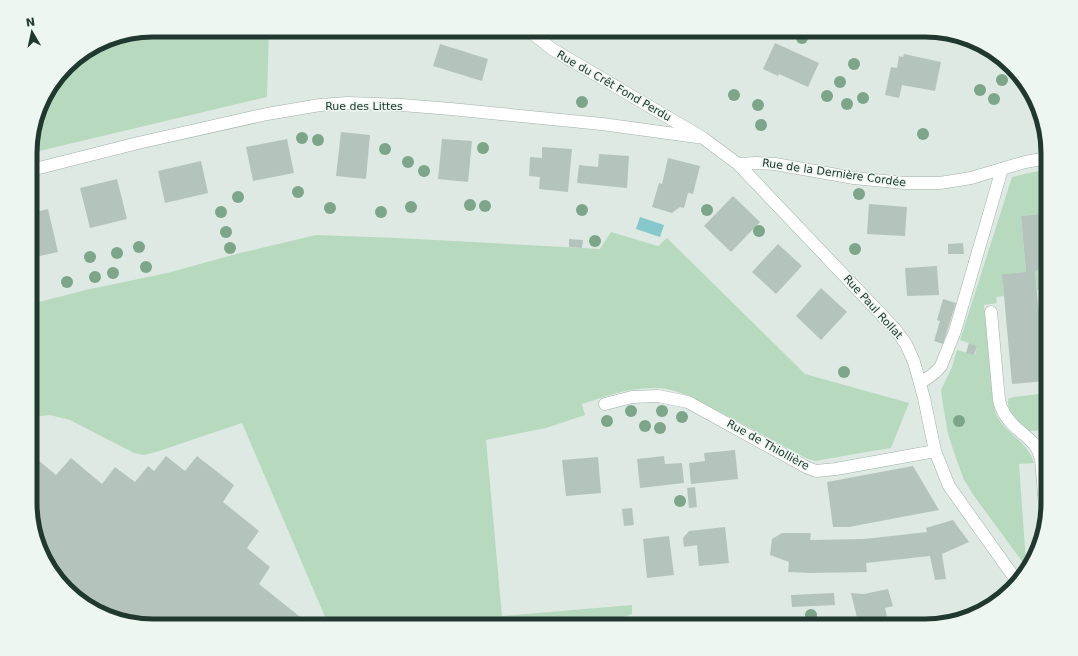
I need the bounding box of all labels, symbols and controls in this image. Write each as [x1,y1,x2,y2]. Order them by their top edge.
north arrow [12,12,52,52]
text: N [25,15,36,30]
street label: Rue du Crêt Fond Perdu [555,48,673,124]
street label: Rue des Littes [325,100,403,113]
street label: Rue de la Dernière Cordée [761,156,907,190]
street label: Rue Paul Rollat [841,272,906,342]
street label: Rue de Thiollière [725,417,812,473]

